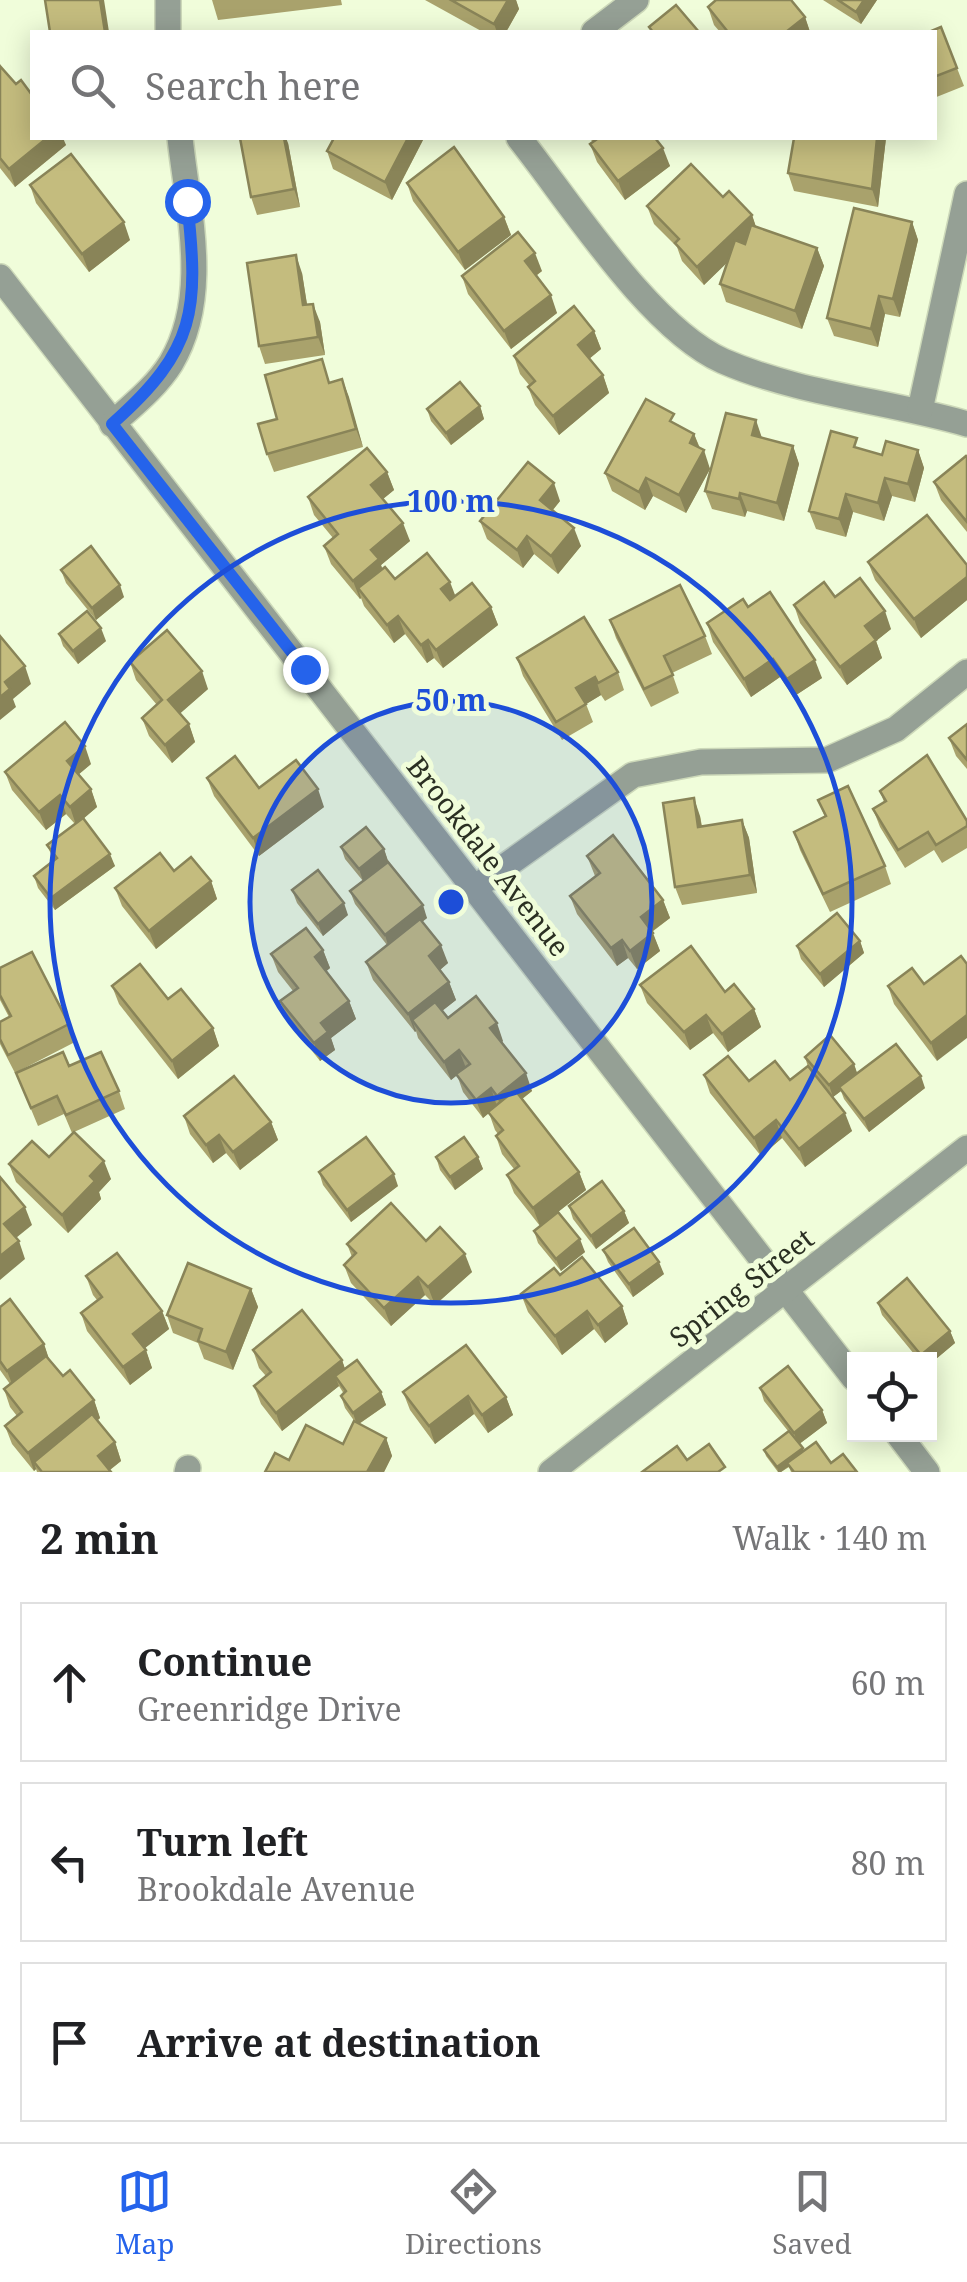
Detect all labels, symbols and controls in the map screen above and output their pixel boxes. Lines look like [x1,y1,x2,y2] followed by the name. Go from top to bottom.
[30,30,937,140] search box
[65,58,120,113] icon: search
[145,59,361,111] text: Search here
[165,179,211,225] route start
[407,480,495,521] text: 100 m
[283,647,329,693] route end
[415,679,487,720] text: 50 m
[399,748,579,964] street label: Brookdale Avenue
[433,884,469,920] centre of rings
[661,1219,821,1355] street label: Spring Street
[847,1352,937,1442] map controls
[847,1352,937,1442] button: locate
[40,1509,159,1566] text: 2 min
[732,1516,927,1559] text: Walk · 140 m
[137,1635,312,1687] text: Continue
[42,1655,97,1710] icon: ahead
[851,1661,925,1704] text: 60 m
[137,1687,402,1730] text: Greenridge Drive
[137,1815,308,1867] text: Turn left
[42,1835,97,1890] icon: left
[851,1841,925,1884] text: 80 m
[137,1867,415,1910] text: Brookdale Avenue
[42,2015,97,2070] icon: arrive
[137,2016,541,2068] text: Arrive at destination
[115,2164,174,2262] tab: Map
[405,2164,542,2262] tab: Directions
[772,2164,852,2262] tab: Saved

